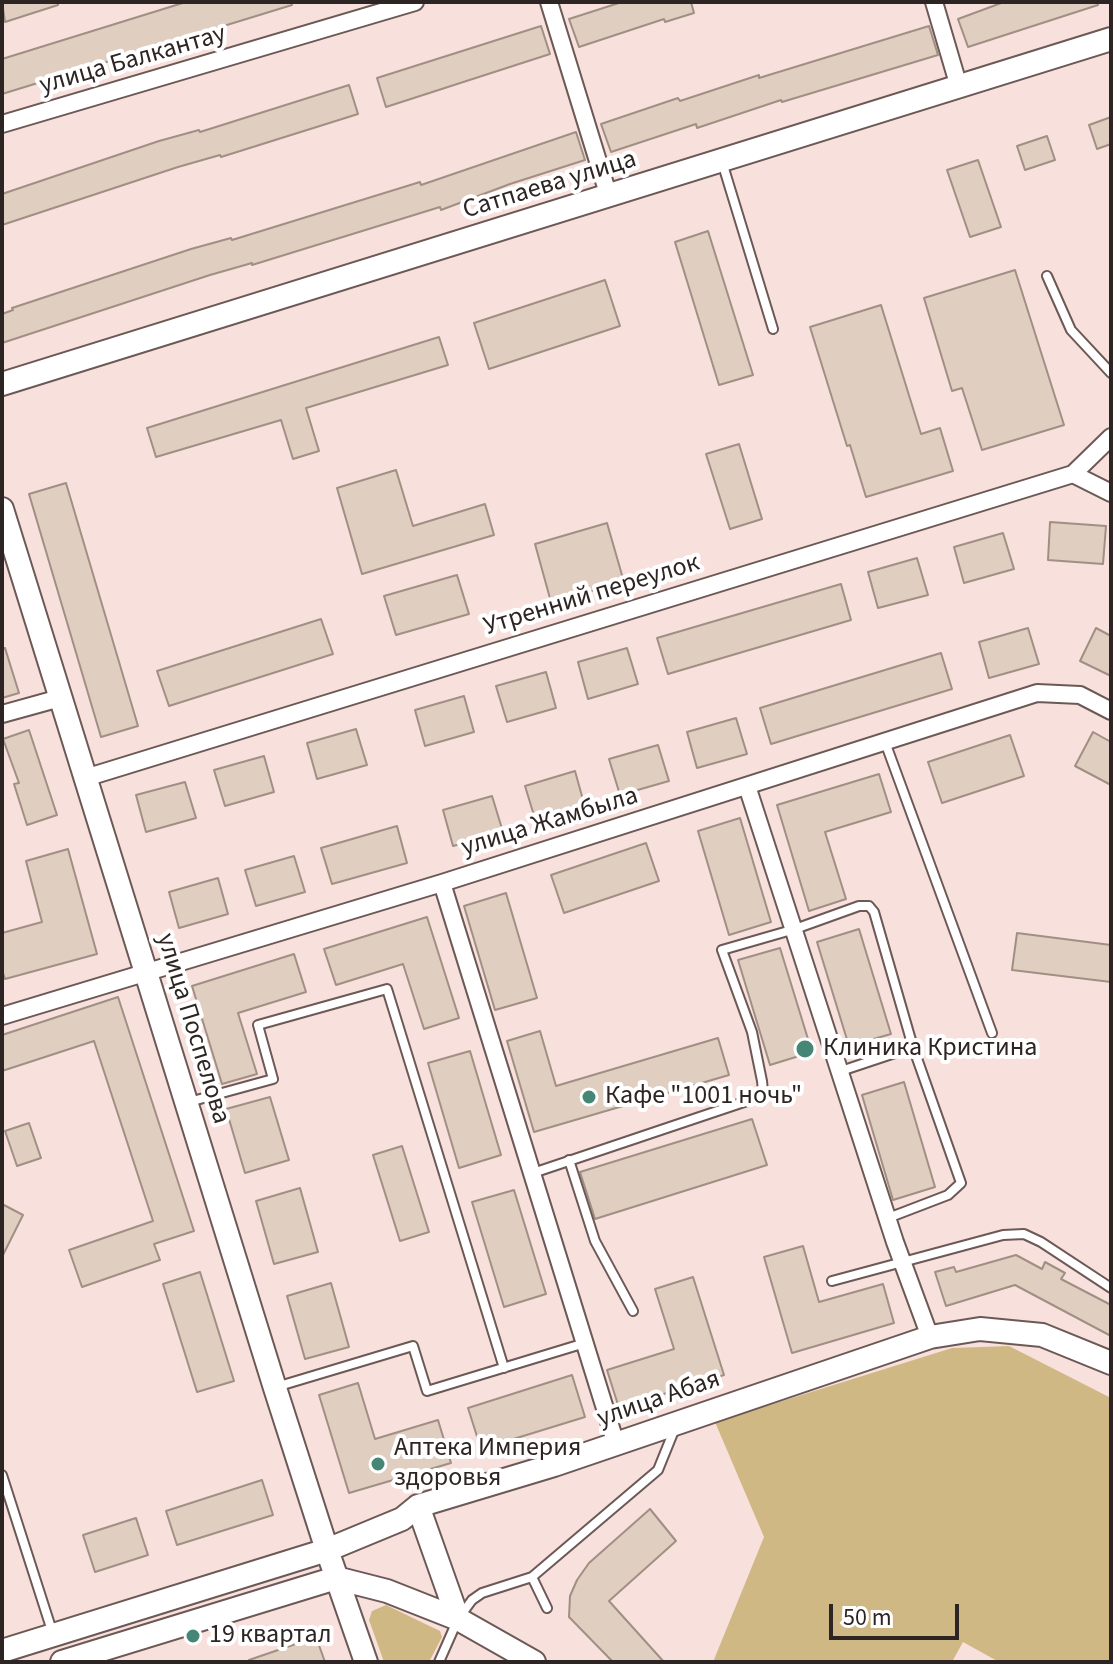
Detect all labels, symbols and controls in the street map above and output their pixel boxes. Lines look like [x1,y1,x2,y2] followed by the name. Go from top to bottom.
[36,19,230,103] street label: улица Балкантау
[460,145,640,227] street label: Сатпаева улица
[481,548,703,644] street label: Утренний переулок
[458,781,642,865] street label: улица Жамбыла
[148,930,236,1128] street label: улица Поспелова
[823,1033,1037,1065] place label: Клиника Кристина
[794,1038,816,1060] marker: Клиника Кристина
[605,1081,802,1113] place label: Кафе "1001 ночь"
[580,1088,598,1106] marker: Кафе "1001 ночь"
[593,1364,725,1436] street label: улица Абая
[394,1433,581,1494] place label: Аптека Империя здоровья
[369,1455,387,1473] marker: Аптека Империя здоровья
[833,1588,963,1638] scale bar
[843,1600,892,1635] text: 50 m
[209,1620,332,1652] place label: 19 квартал
[184,1627,202,1645] marker: 19 квартал

